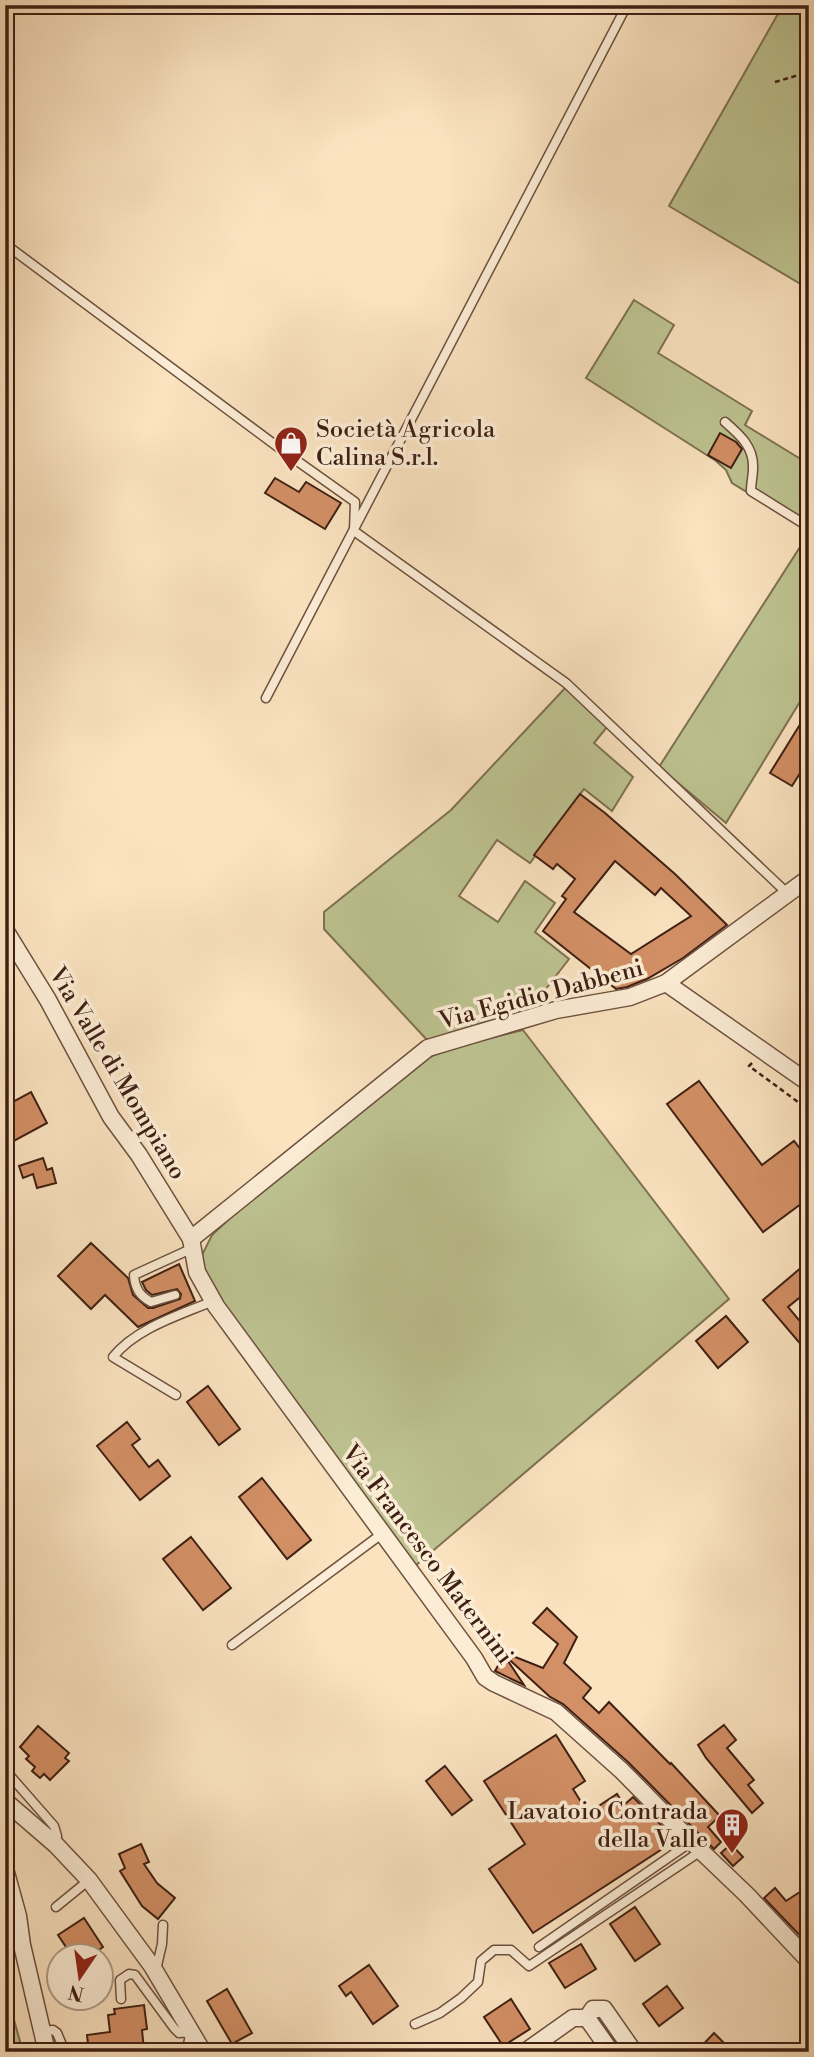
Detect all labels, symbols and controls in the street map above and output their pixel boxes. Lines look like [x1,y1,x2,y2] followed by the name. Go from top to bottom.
[316,415,496,473] place label: Società Agricola Calina S.r.l.
[272,424,310,473] shop icon: Società Agricola Calina S.r.l.
[435,953,647,1037] street label: Via Egidio Dabbeni
[41,961,193,1185] street label: Via Valle di Mompiano
[334,1438,520,1670] street label: Via Francesco Maternini
[507,1797,709,1855] place label: Lavatoio Contrada della Valle
[713,1806,751,1855] building icon: Lavatoio Contrada della Valle
[46,1941,116,2011] north arrow
[66,1979,86,2006] text: N

